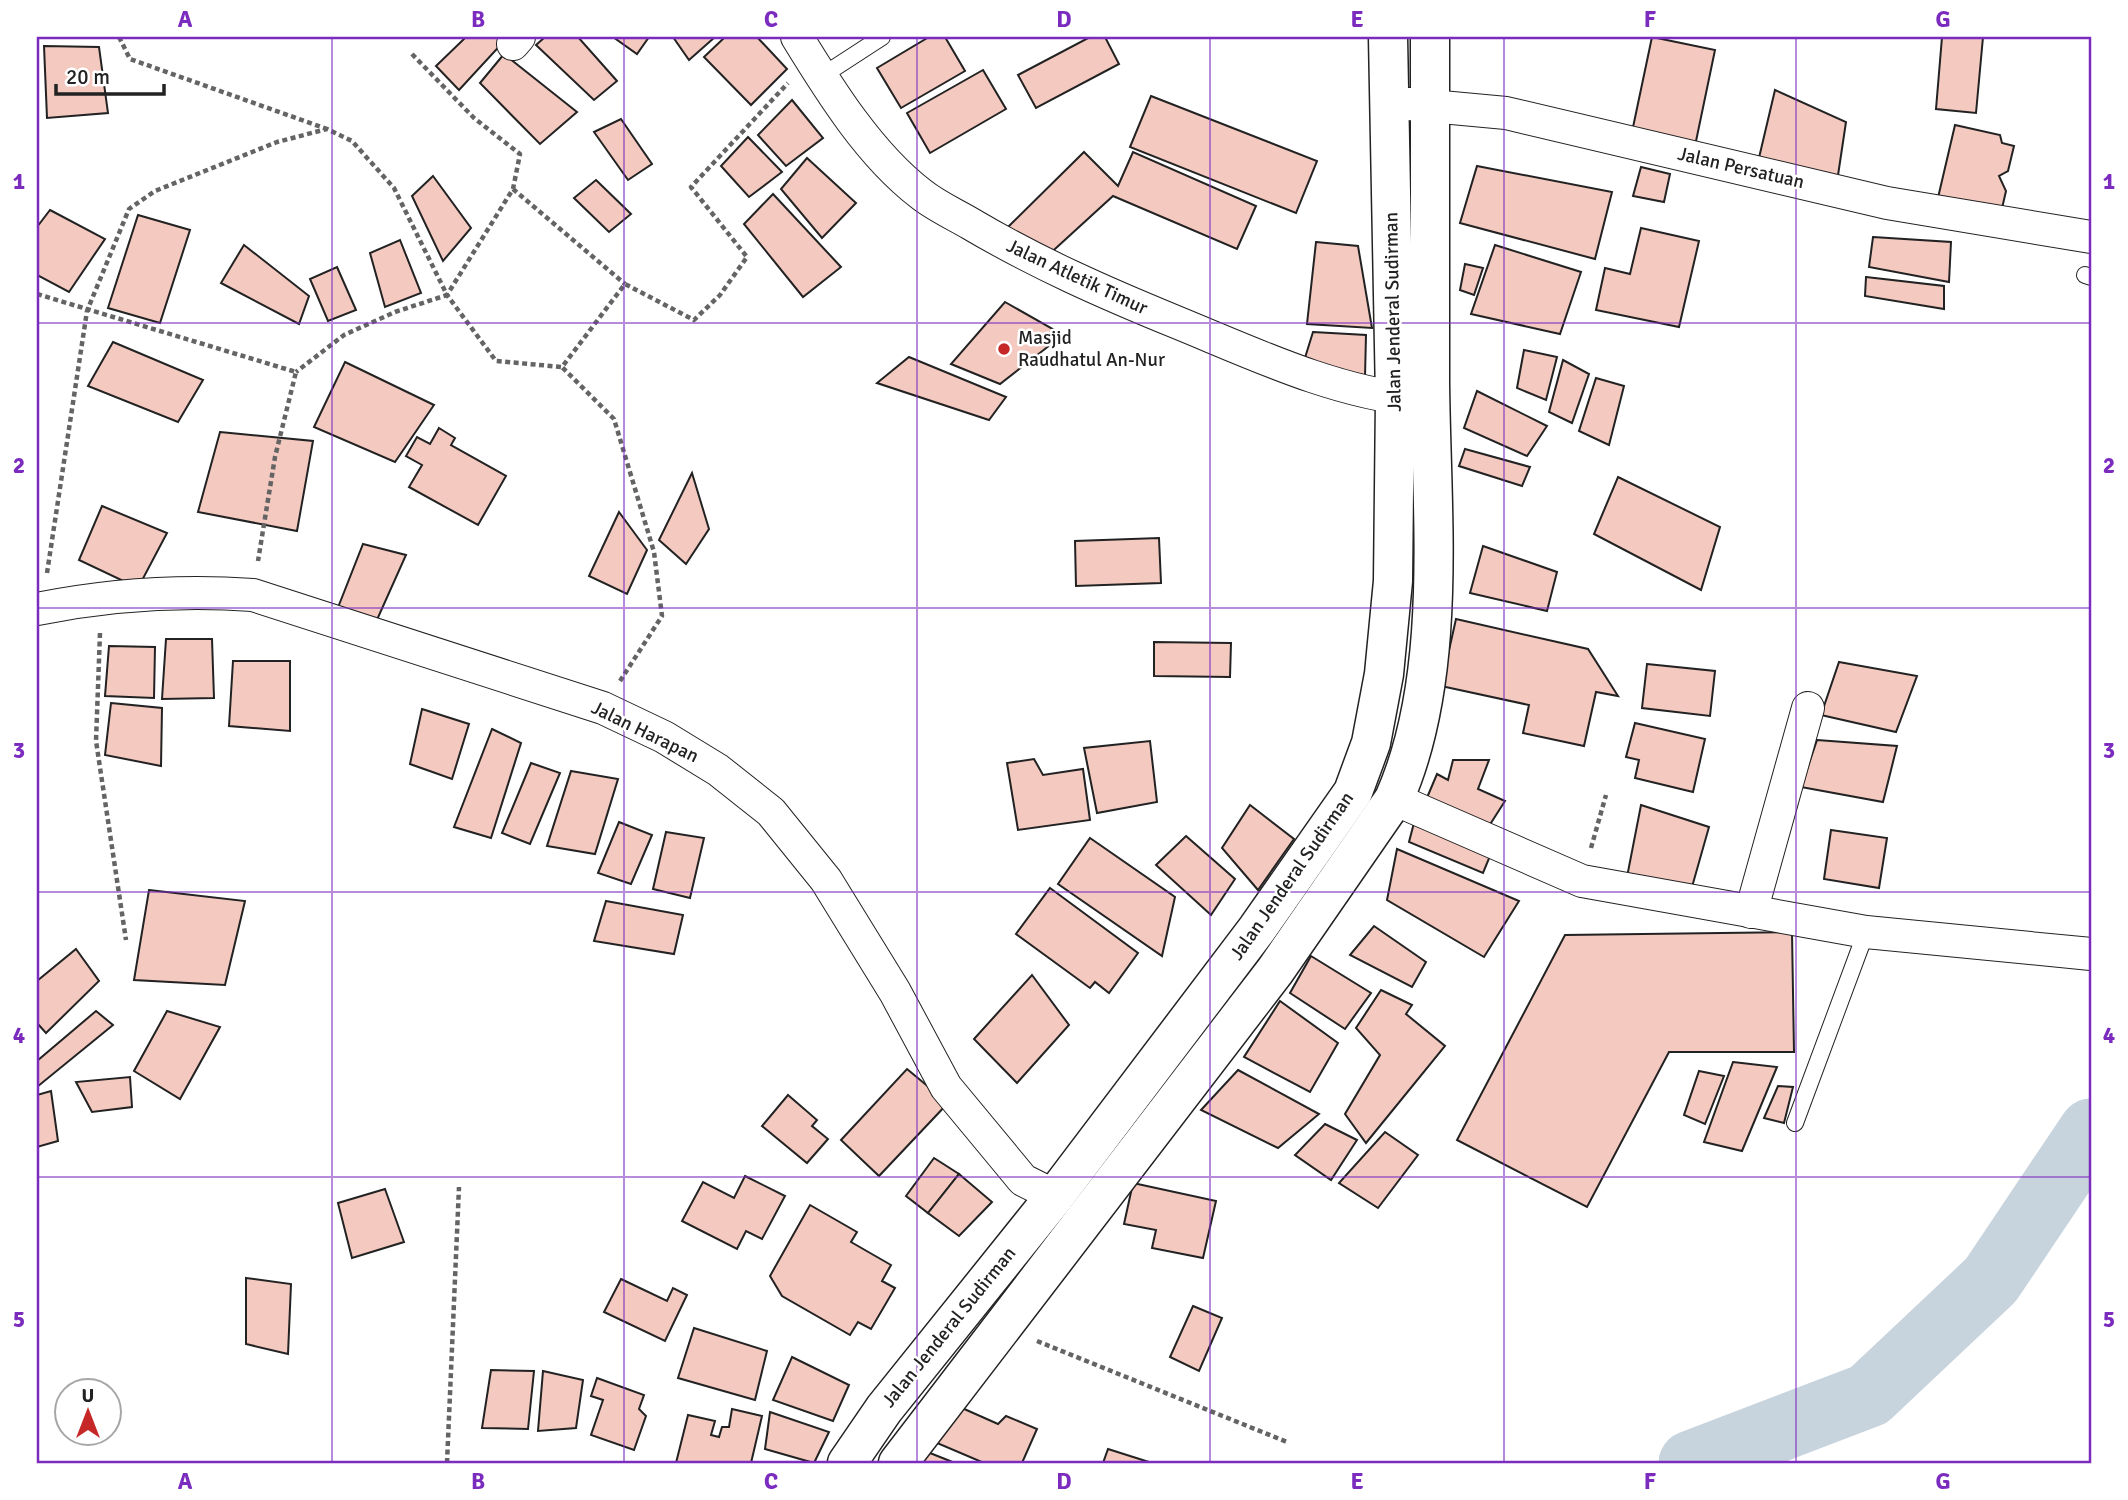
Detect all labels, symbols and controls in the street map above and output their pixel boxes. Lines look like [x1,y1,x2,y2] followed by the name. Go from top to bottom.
[178,5,193,34] text: A
[471,5,485,34] text: B
[764,5,778,34] text: C
[1056,5,1072,34] text: D
[1350,5,1364,34] text: E
[1644,5,1656,34] text: F
[1935,5,1951,34] text: G
[56,52,164,96] scale bar
[66,64,110,90] text: 20 m
[1675,142,1807,194] street label: Jalan Persatuan
[13,167,25,196] text: 1
[2103,167,2115,196] text: 1
[1379,212,1407,412] street label: Jalan Jenderal Sudirman
[1003,234,1151,320] street label: Jalan Atletik Timur
[1018,326,1165,372] place label: Masjid Raudhatul An-Nur
[996,341,1012,357] marker: Masjid Raudhatul An-Nur
[13,451,25,480] text: 2
[2103,451,2115,480] text: 2
[587,696,703,768] street label: Jalan Harapan
[13,736,25,765] text: 3
[2103,736,2115,765] text: 3
[1225,787,1359,965] street label: Jalan Jenderal Sudirman
[13,1021,25,1050] text: 4
[2103,1021,2115,1050] text: 4
[877,1242,1021,1412] street label: Jalan Jenderal Sudirman
[13,1305,25,1334] text: 5
[2103,1305,2115,1334] text: 5
[52,1378,122,1448] north arrow
[82,1384,94,1408] text: U
[178,1467,193,1496] text: A
[471,1467,485,1496] text: B
[764,1467,778,1496] text: C
[1056,1467,1072,1496] text: D
[1350,1467,1364,1496] text: E
[1644,1467,1656,1496] text: F
[1935,1467,1951,1496] text: G

